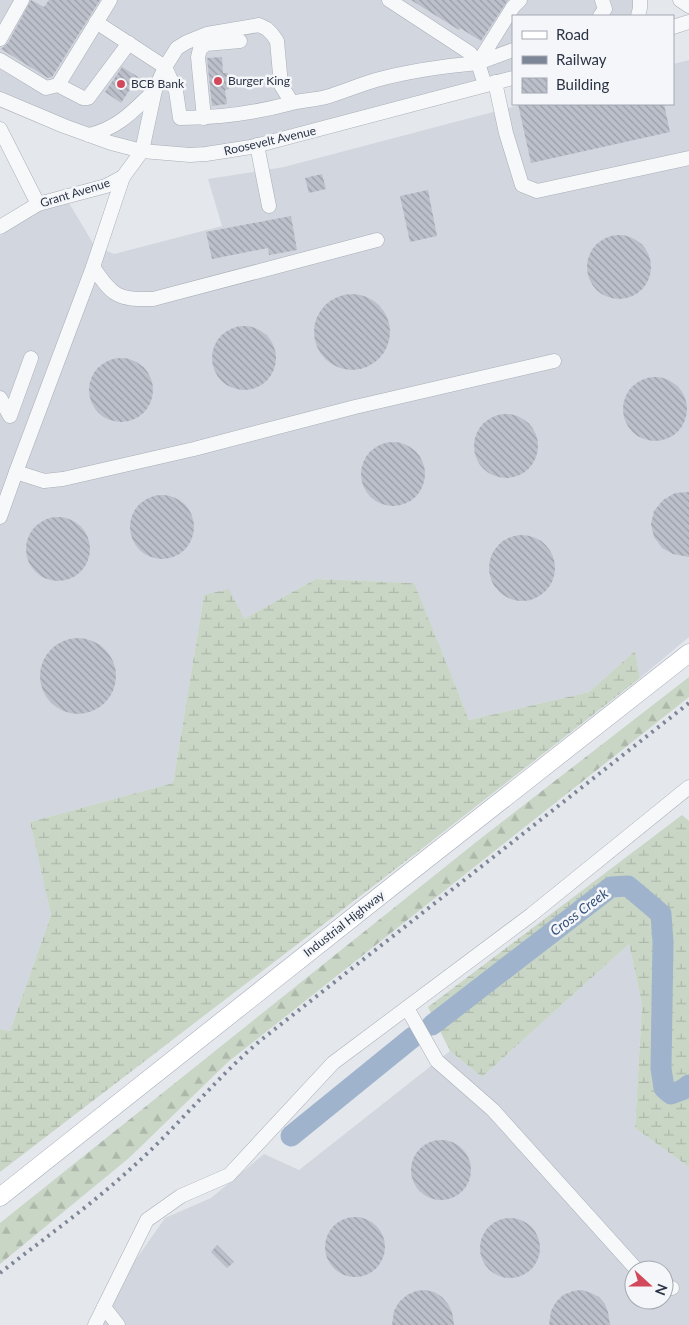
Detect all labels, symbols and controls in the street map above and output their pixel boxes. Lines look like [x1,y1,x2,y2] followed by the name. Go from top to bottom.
[512,15,674,105] legend
[556,25,589,43] text: Road
[556,50,607,68] text: Railway
[228,73,290,88] place label: Burger King
[212,75,224,87] marker: Burger King
[556,75,609,93] text: Building
[131,76,185,91] place label: BCB Bank
[115,78,127,90] marker: BCB Bank
[222,123,317,158] street label: Roosevelt Avenue
[38,175,112,210] street label: Grant Avenue
[546,884,611,939] water label: Cross Creek
[300,887,388,960] street label: Industrial Highway
[624,1260,674,1310] north arrow
[652,1282,671,1298] text: N

